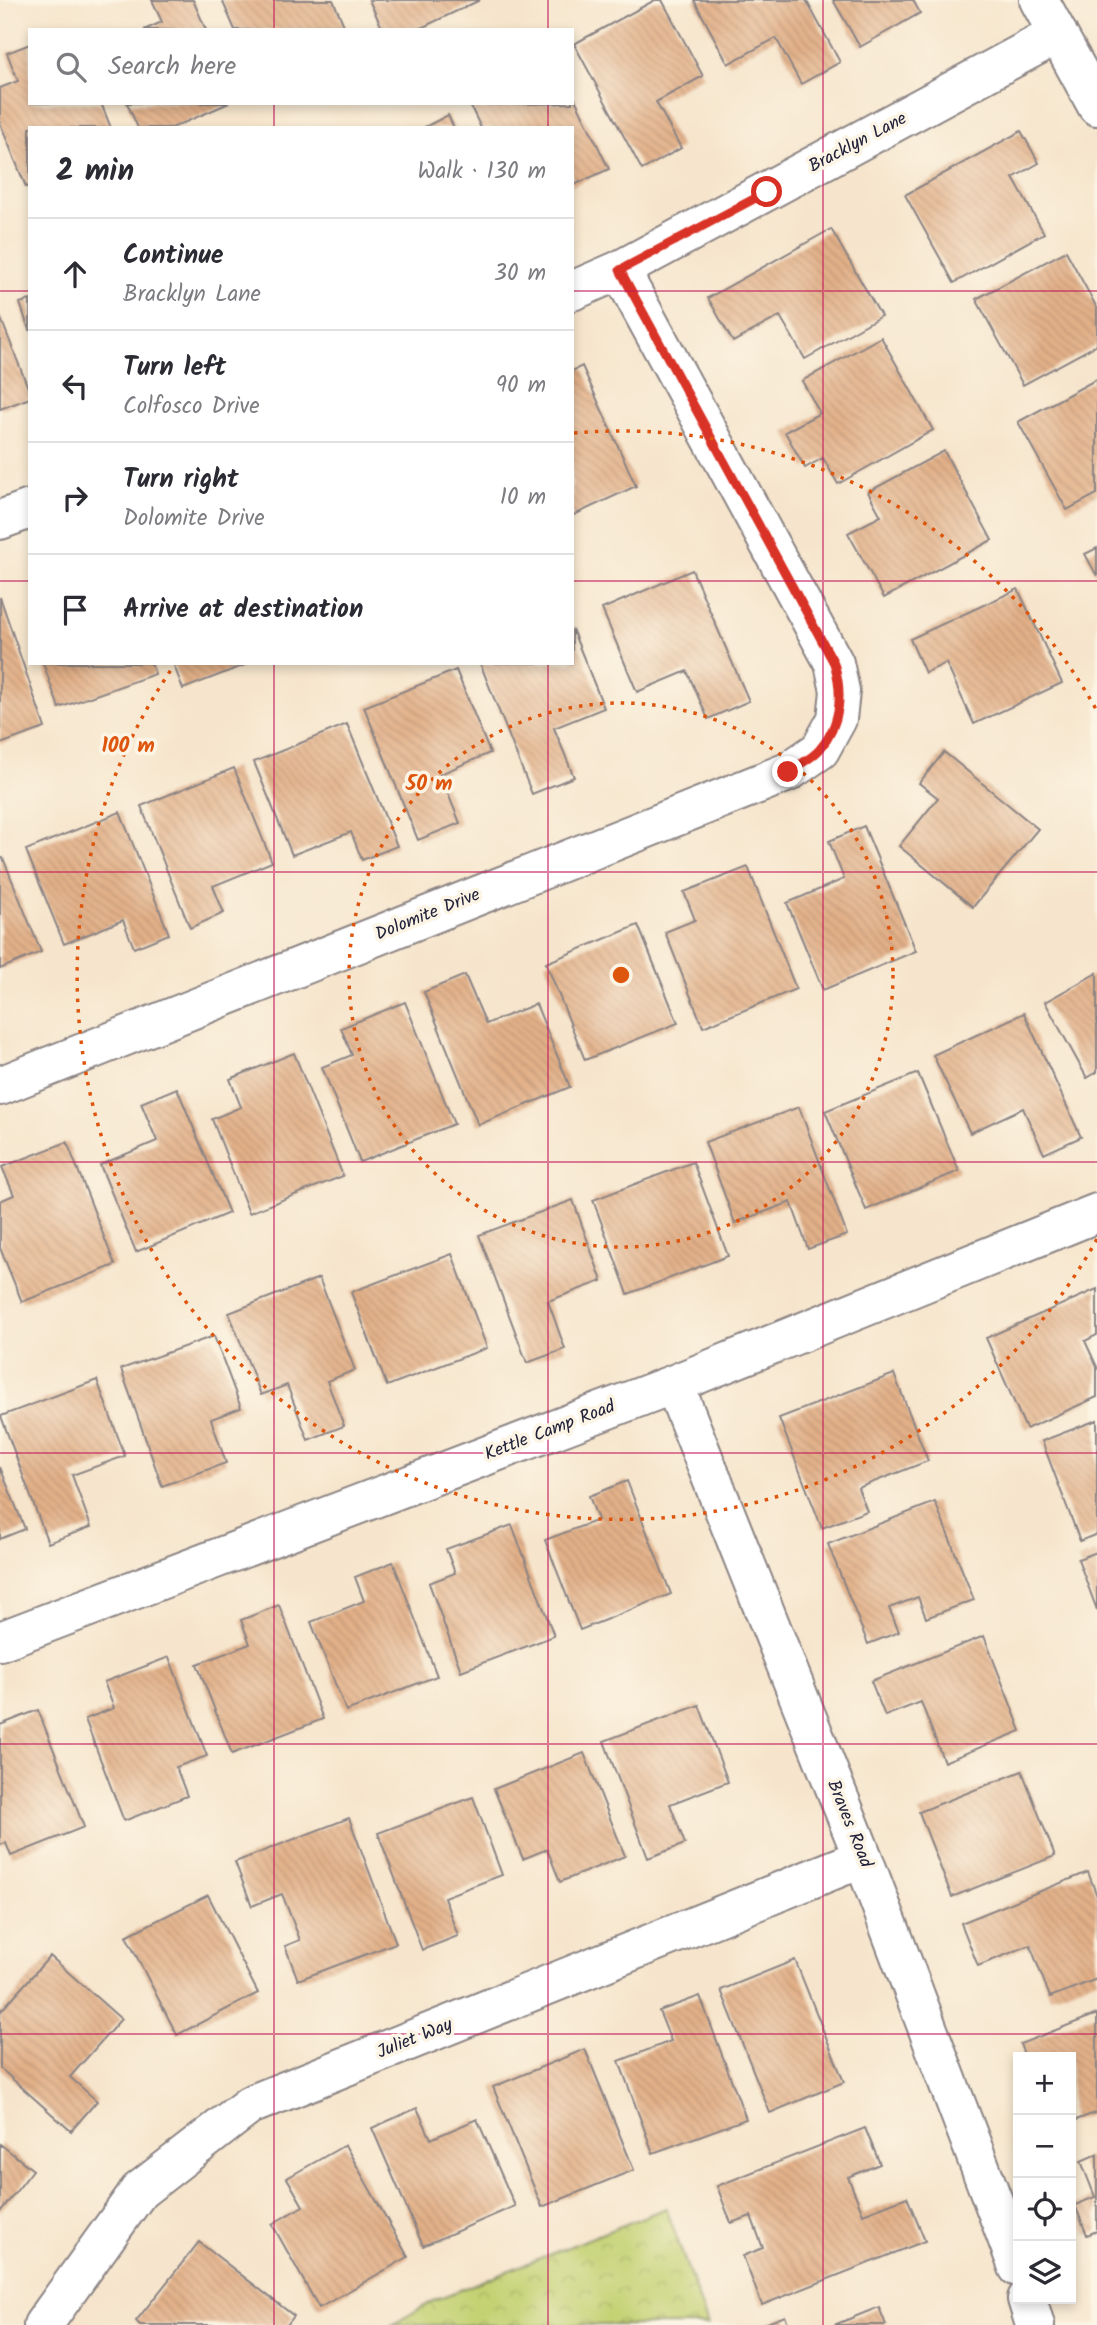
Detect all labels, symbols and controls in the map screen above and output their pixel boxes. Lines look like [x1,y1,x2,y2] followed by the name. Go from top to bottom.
[28,28,574,105] search box
[108,46,236,88] text: Search here
[52,48,90,86] icon: search
[804,105,912,181] street label: Bracklyn Lane
[56,148,134,196] text: 2 min
[418,154,546,190] text: Walk · 130 m
[751,176,782,207] route start
[123,235,224,277] text: Continue
[56,255,94,293] icon: ahead
[494,256,546,292] text: 30 m
[123,277,261,313] text: Bracklyn Lane
[123,347,226,389] text: Turn left
[56,367,94,405] icon: left
[496,368,546,404] text: 90 m
[123,389,260,425] text: Colfosco Drive
[123,459,239,501] text: Turn right
[56,479,94,517] icon: right
[500,480,546,516] text: 10 m
[123,501,265,537] text: Dolomite Drive
[123,589,363,631] text: Arrive at destination
[56,591,94,629] icon: arrive
[101,730,155,763] text: 100 m
[772,756,803,787] route end
[405,768,452,801] text: 50 m
[371,881,485,949] street label: Dolomite Drive
[609,963,633,987] centre of rings
[480,1392,620,1469] street label: Kettle Camp Road
[818,1776,880,1873] street label: Braves Road
[373,2011,458,2067] street label: Juliet Way
[1013,2052,1076,2304] map controls
[1013,2052,1076,2115] button: +
[1013,2115,1076,2178] button: −
[1013,2178,1076,2241] button: locate
[1013,2241,1076,2304] button: layers

